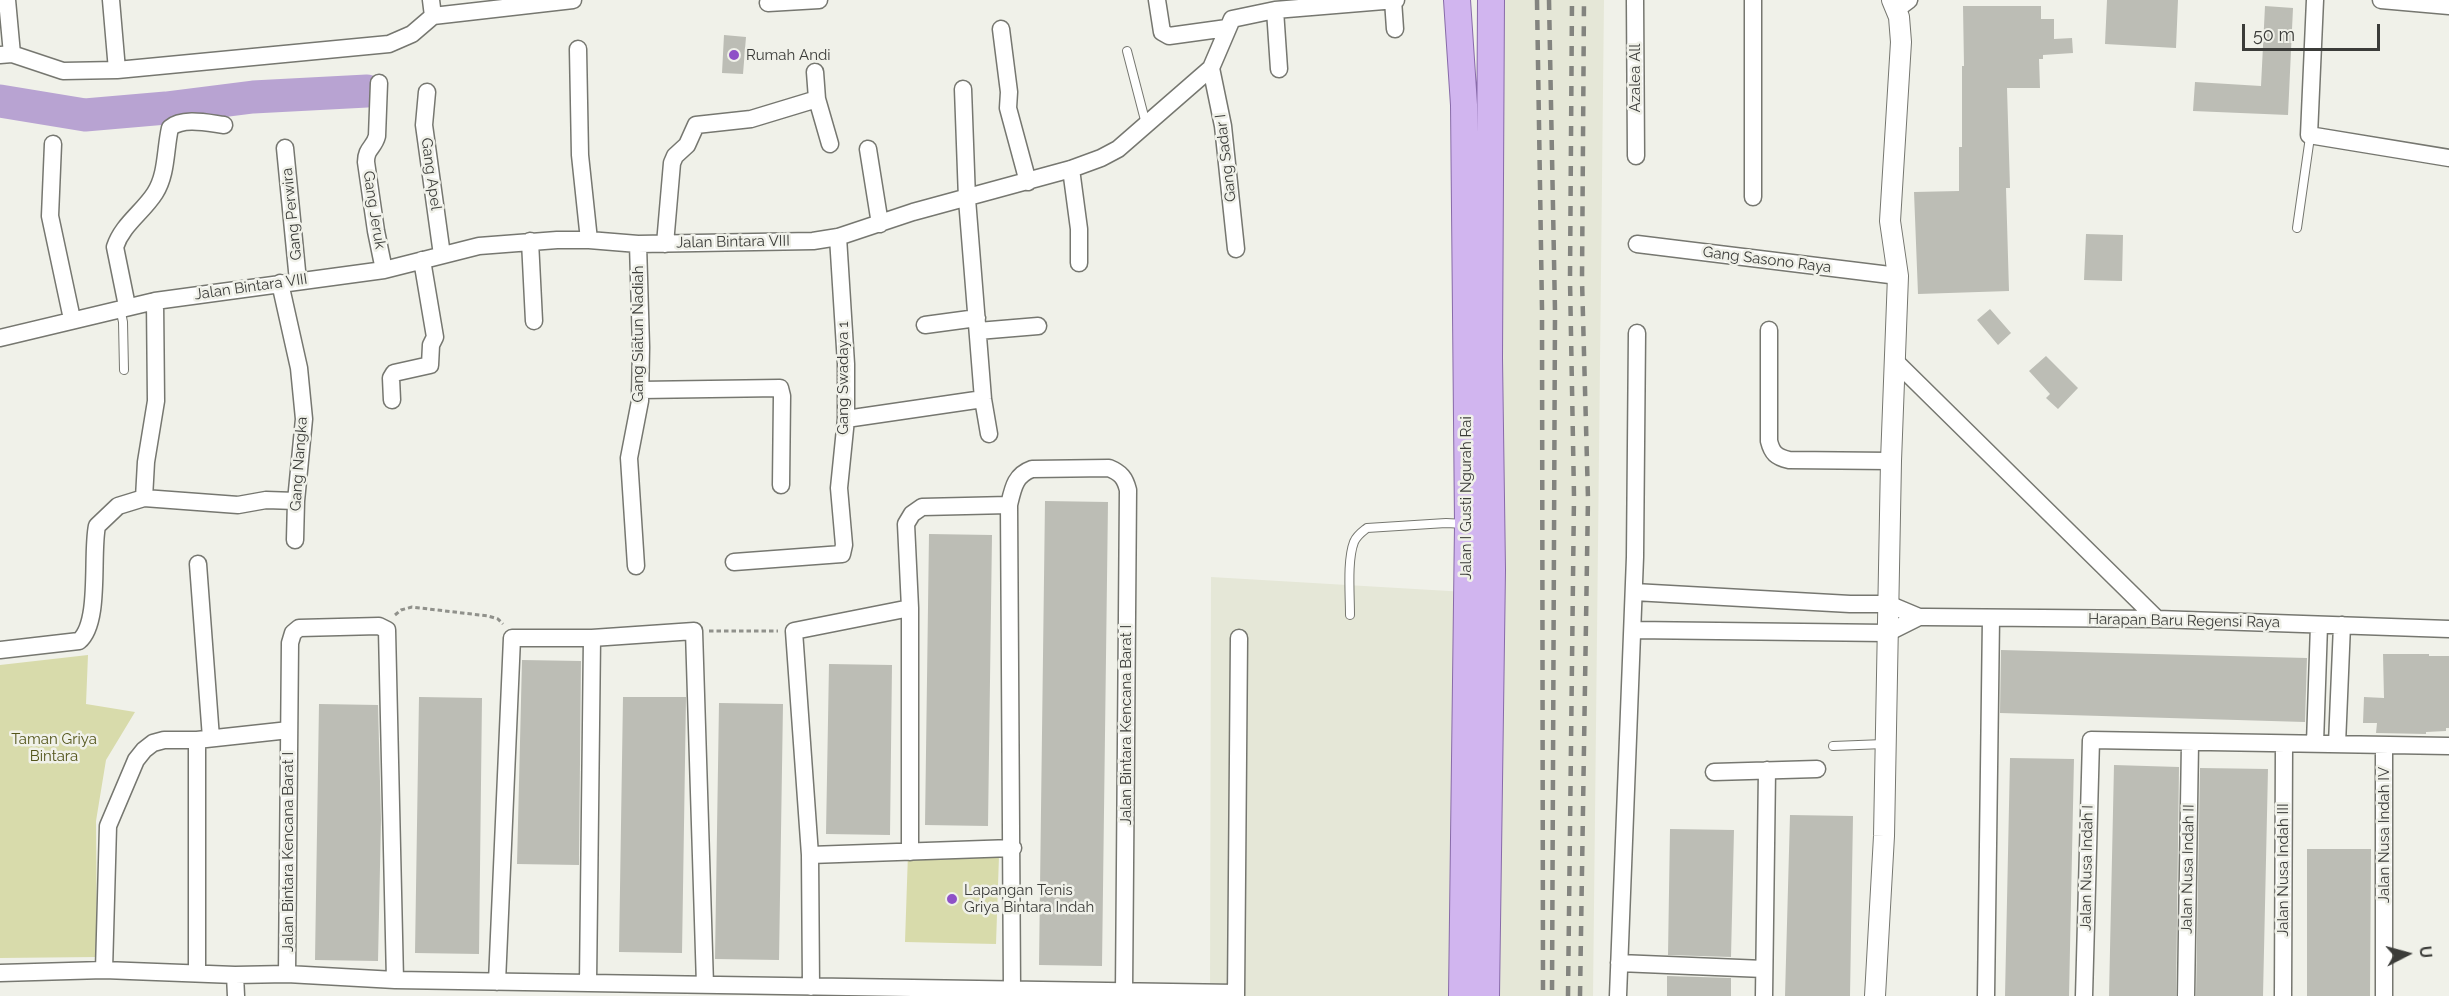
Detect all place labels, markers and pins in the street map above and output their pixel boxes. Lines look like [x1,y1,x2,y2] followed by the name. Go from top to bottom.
[746,46,831,64] place label: Rumah Andi
[727,48,741,62] marker: Rumah Andi
[964,881,1094,916] place label: Lapangan Tenis Griya Bintara Indah
[945,892,959,906] marker: Lapangan Tenis Griya Bintara Indah

